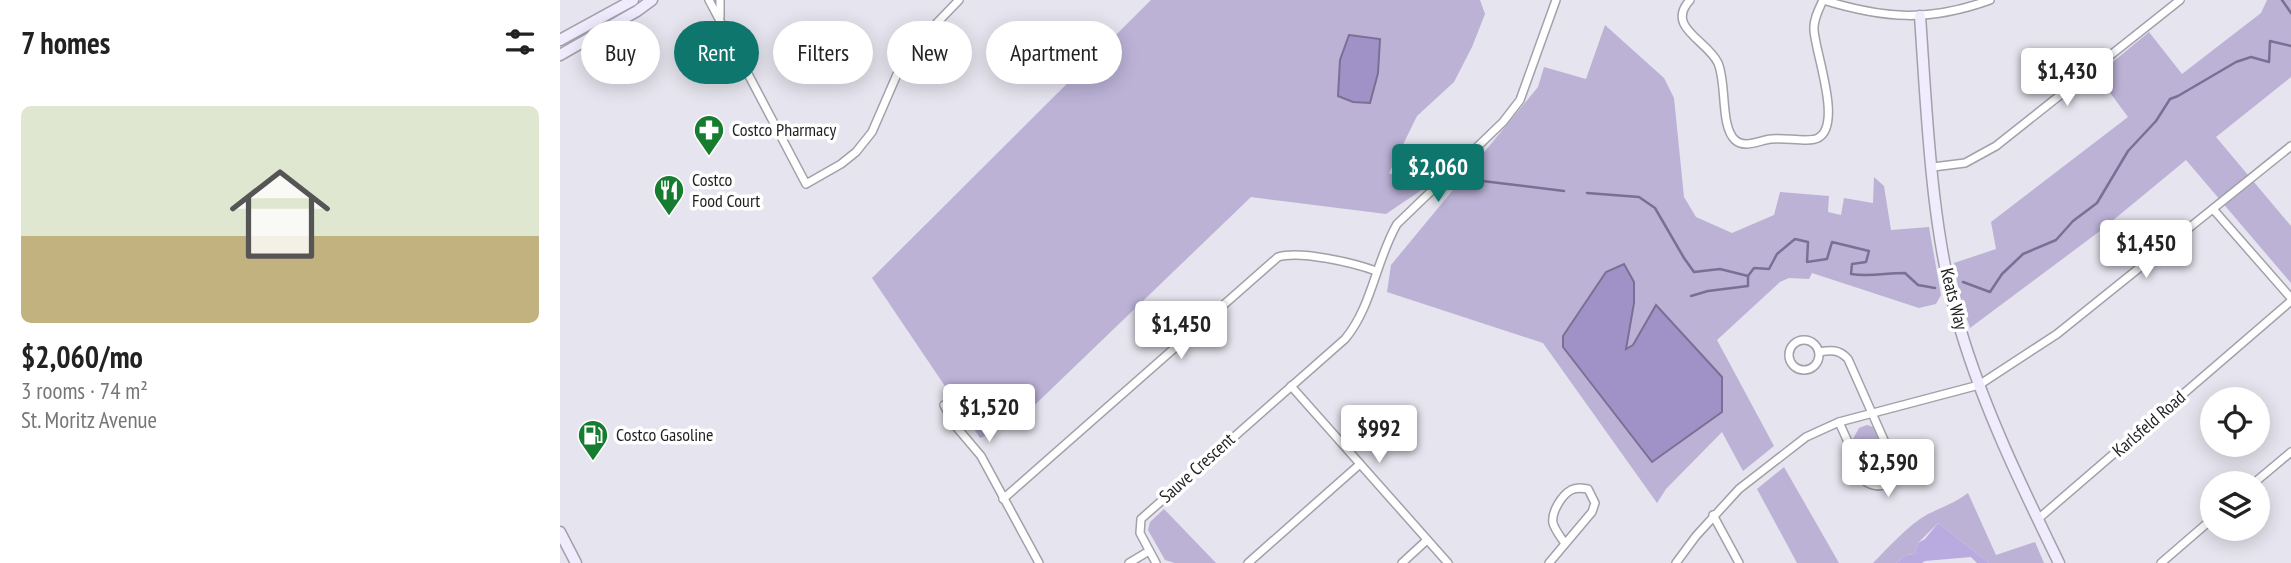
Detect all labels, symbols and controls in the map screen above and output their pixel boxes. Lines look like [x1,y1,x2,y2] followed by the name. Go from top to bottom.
[581,21,660,84] chip: Buy
[674,21,759,84] chip: Rent
[773,21,873,84] chip: Filters
[887,21,972,84] chip: New
[986,21,1122,84] chip: Apartment
[21,23,110,62] text: 7 homes
[501,23,539,61] icon: filters
[2010,48,2124,108] pin: $1,430
[2037,56,2097,85] text: $1,430
[692,113,726,157] pharmacy icon: Costco Pharmacy
[732,118,836,141] place label: Costco Pharmacy
[1381,144,1495,204] pin: $2,060
[217,151,343,277] icon: home
[1408,152,1468,181] text: $2,060
[692,168,760,212] place label: Costco Food Court
[652,173,686,217] restaurant icon: Costco Food Court
[2089,220,2203,280] pin: $1,450
[2116,228,2176,257] text: $1,450
[1936,266,1973,332] street label: Keats Way
[1124,302,1238,361] pin: $1,450
[1151,309,1211,338] text: $1,450
[21,337,143,376] text: $2,060/mo
[21,376,148,405] text: 3 rooms · 74 m²
[932,384,1046,444] pin: $1,520
[2107,386,2190,462] street label: Karlsfeld Road
[2200,387,2270,541] map controls
[2200,387,2270,457] button: locate
[959,392,1019,421] text: $1,520
[21,405,157,434] text: St. Moritz Avenue
[1338,406,1420,465] pin: $992
[1357,413,1401,442] text: $992
[576,418,610,462] fuel station icon: Costco Gasoline
[616,423,713,446] place label: Costco Gasoline
[1154,428,1239,508] street label: Sauve Crescent
[1831,440,1945,499] pin: $2,590
[1858,447,1918,476] text: $2,590
[2200,471,2270,541] button: layers

